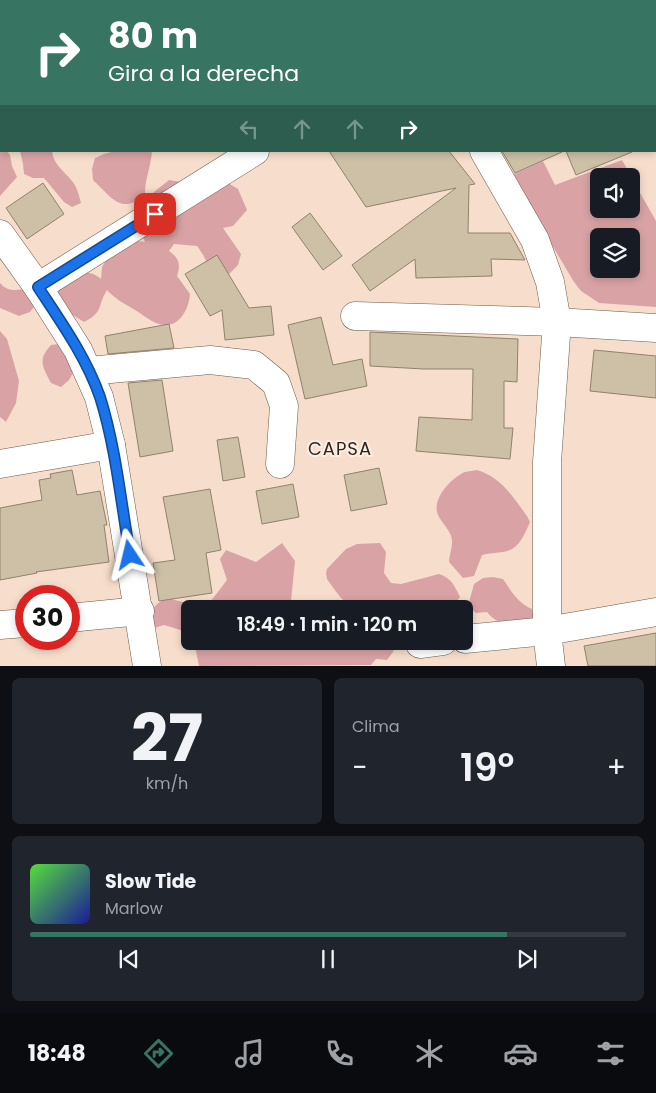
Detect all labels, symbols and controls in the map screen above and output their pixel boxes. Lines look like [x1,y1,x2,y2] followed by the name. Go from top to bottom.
[108,11,198,60] text: 80 m
[25,20,90,85] icon: right
[108,58,299,89] text: Gira a la derecha
[235,115,263,143] icon: left
[288,115,316,143] icon: ahead
[341,115,369,143] icon: ahead
[394,115,422,143] icon: right
[590,168,640,278] map controls
[590,168,640,218] button: sound
[134,193,176,235] pin
[141,200,169,228] icon: arrive
[590,228,640,278] button: layers
[308,436,372,461] district label: CAPSA
[103,528,155,580] position arrow
[15,585,80,650] speed limit sign: 30
[237,611,417,638] text: 18:49 · 1 min · 120 m
[131,693,203,784] text: 27
[352,715,400,738] text: Clima
[460,741,514,794] text: 19°
[352,748,367,787] text: −
[607,748,626,787] text: +
[146,772,188,795] text: km/h
[105,868,196,895] text: Slow Tide
[105,897,163,920] text: Marlow
[115,945,143,973] icon: previous
[314,945,342,973] icon: pause
[513,945,541,973] icon: next
[141,1036,176,1071] icon: directions
[232,1036,267,1071] icon: music
[322,1036,357,1071] icon: phone
[412,1036,447,1071] icon: climate
[503,1036,538,1071] icon: car
[593,1036,628,1071] icon: filters
[28,1038,86,1069] text: 18:48

